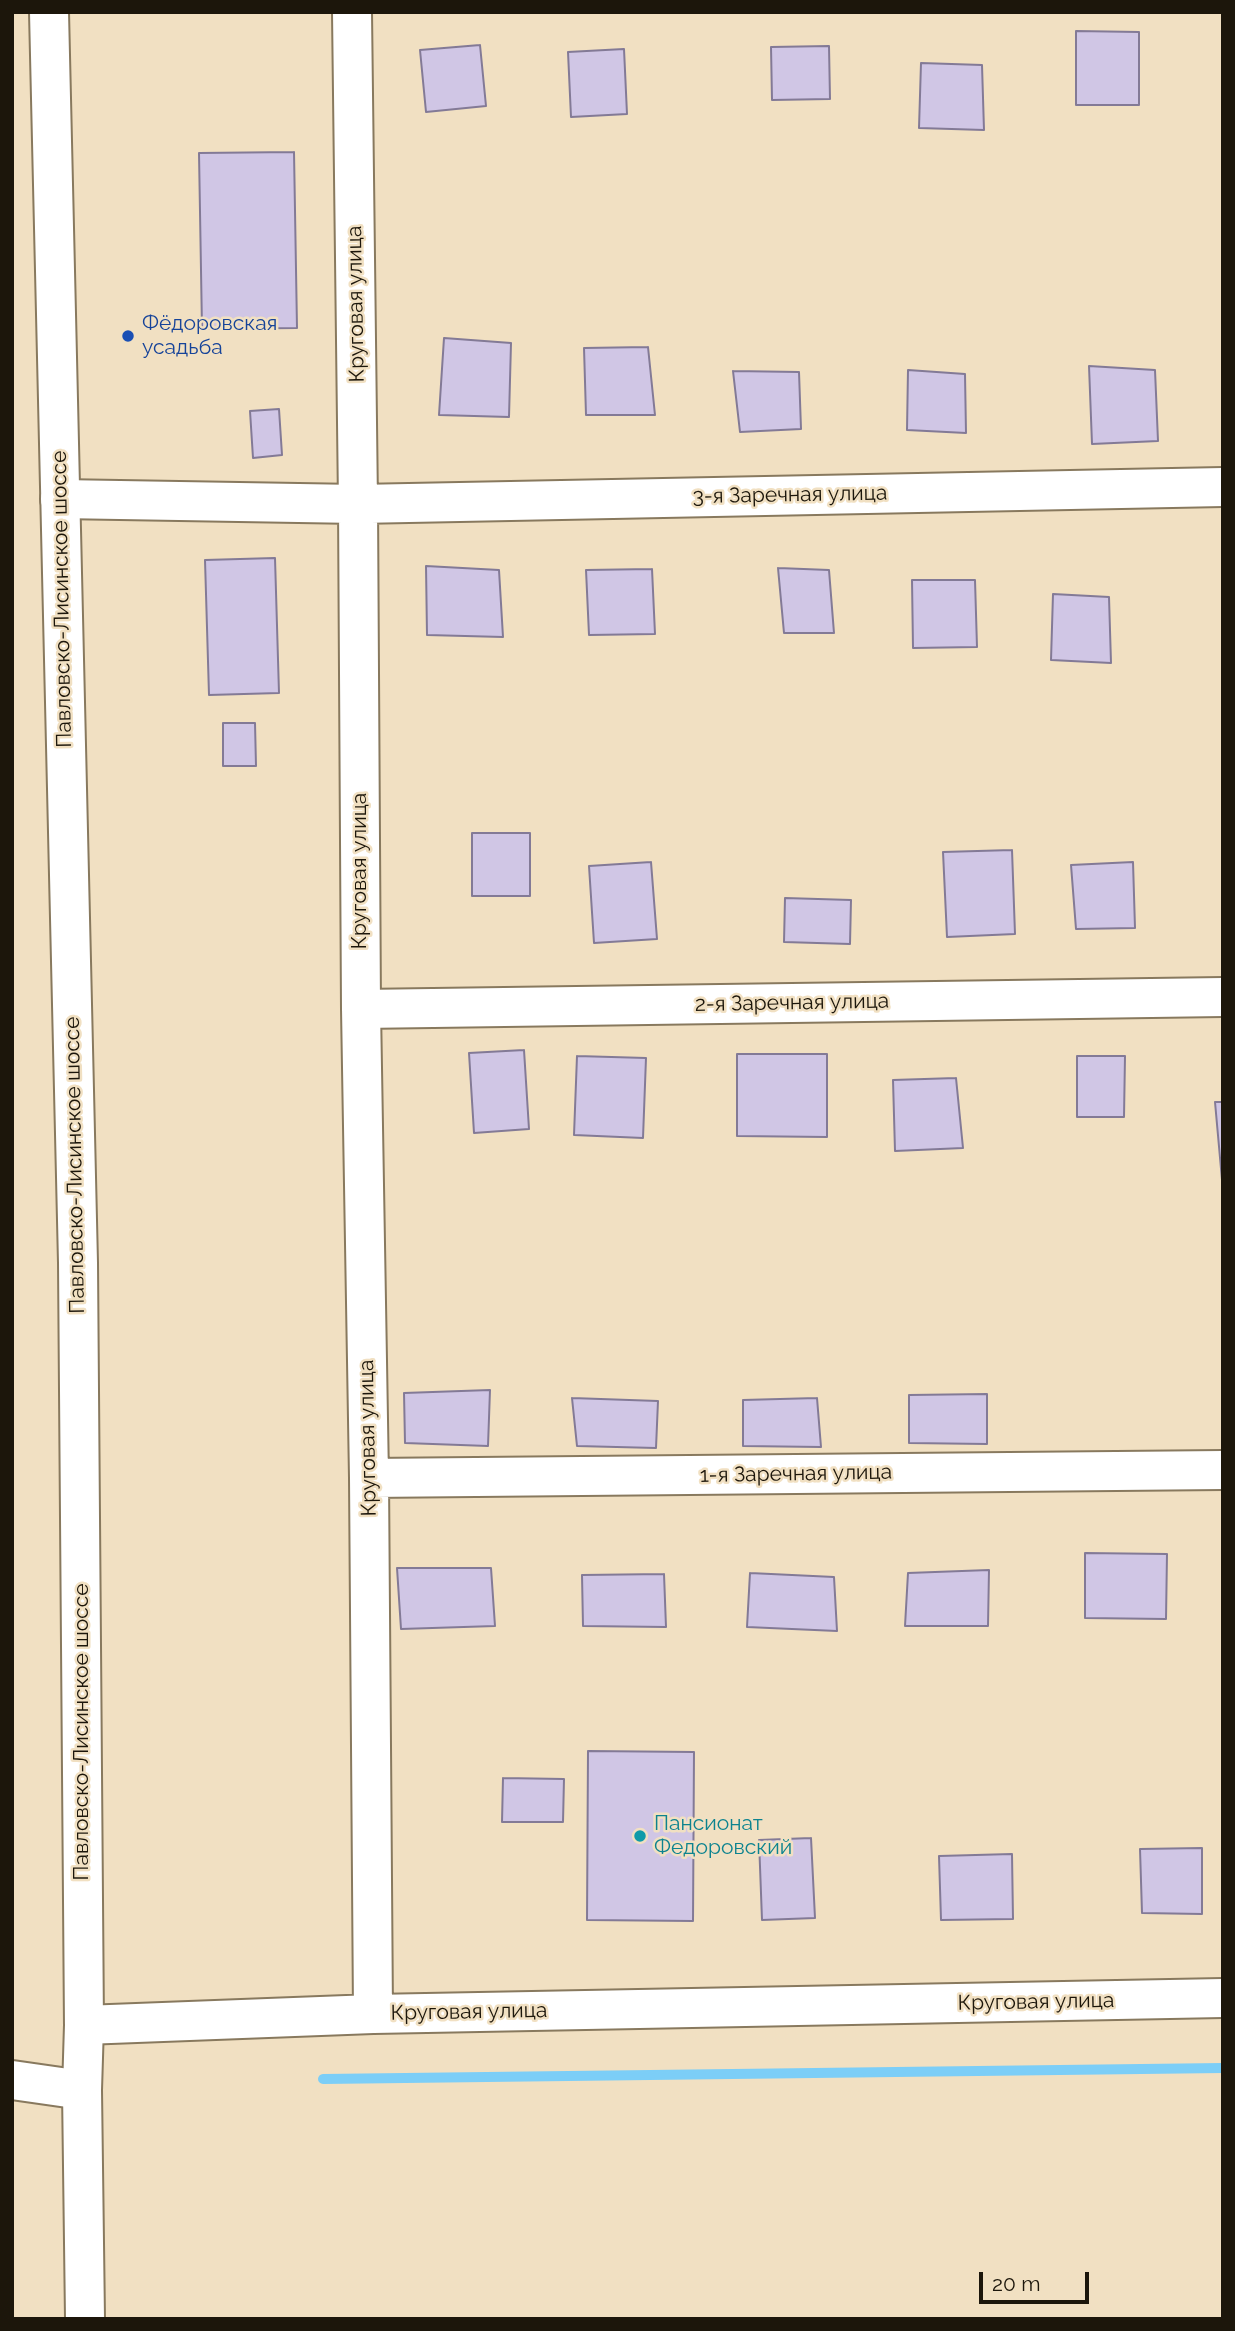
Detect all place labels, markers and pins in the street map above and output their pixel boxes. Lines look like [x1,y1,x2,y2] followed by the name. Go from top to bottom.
[142,311,277,361] place label: Фёдоровская усадьба
[120,328,136,344] marker: Фёдоровская усадьба
[654,1811,792,1861] place label: Пансионат Федоровский
[632,1828,648,1844] marker: Пансионат Федоровский

